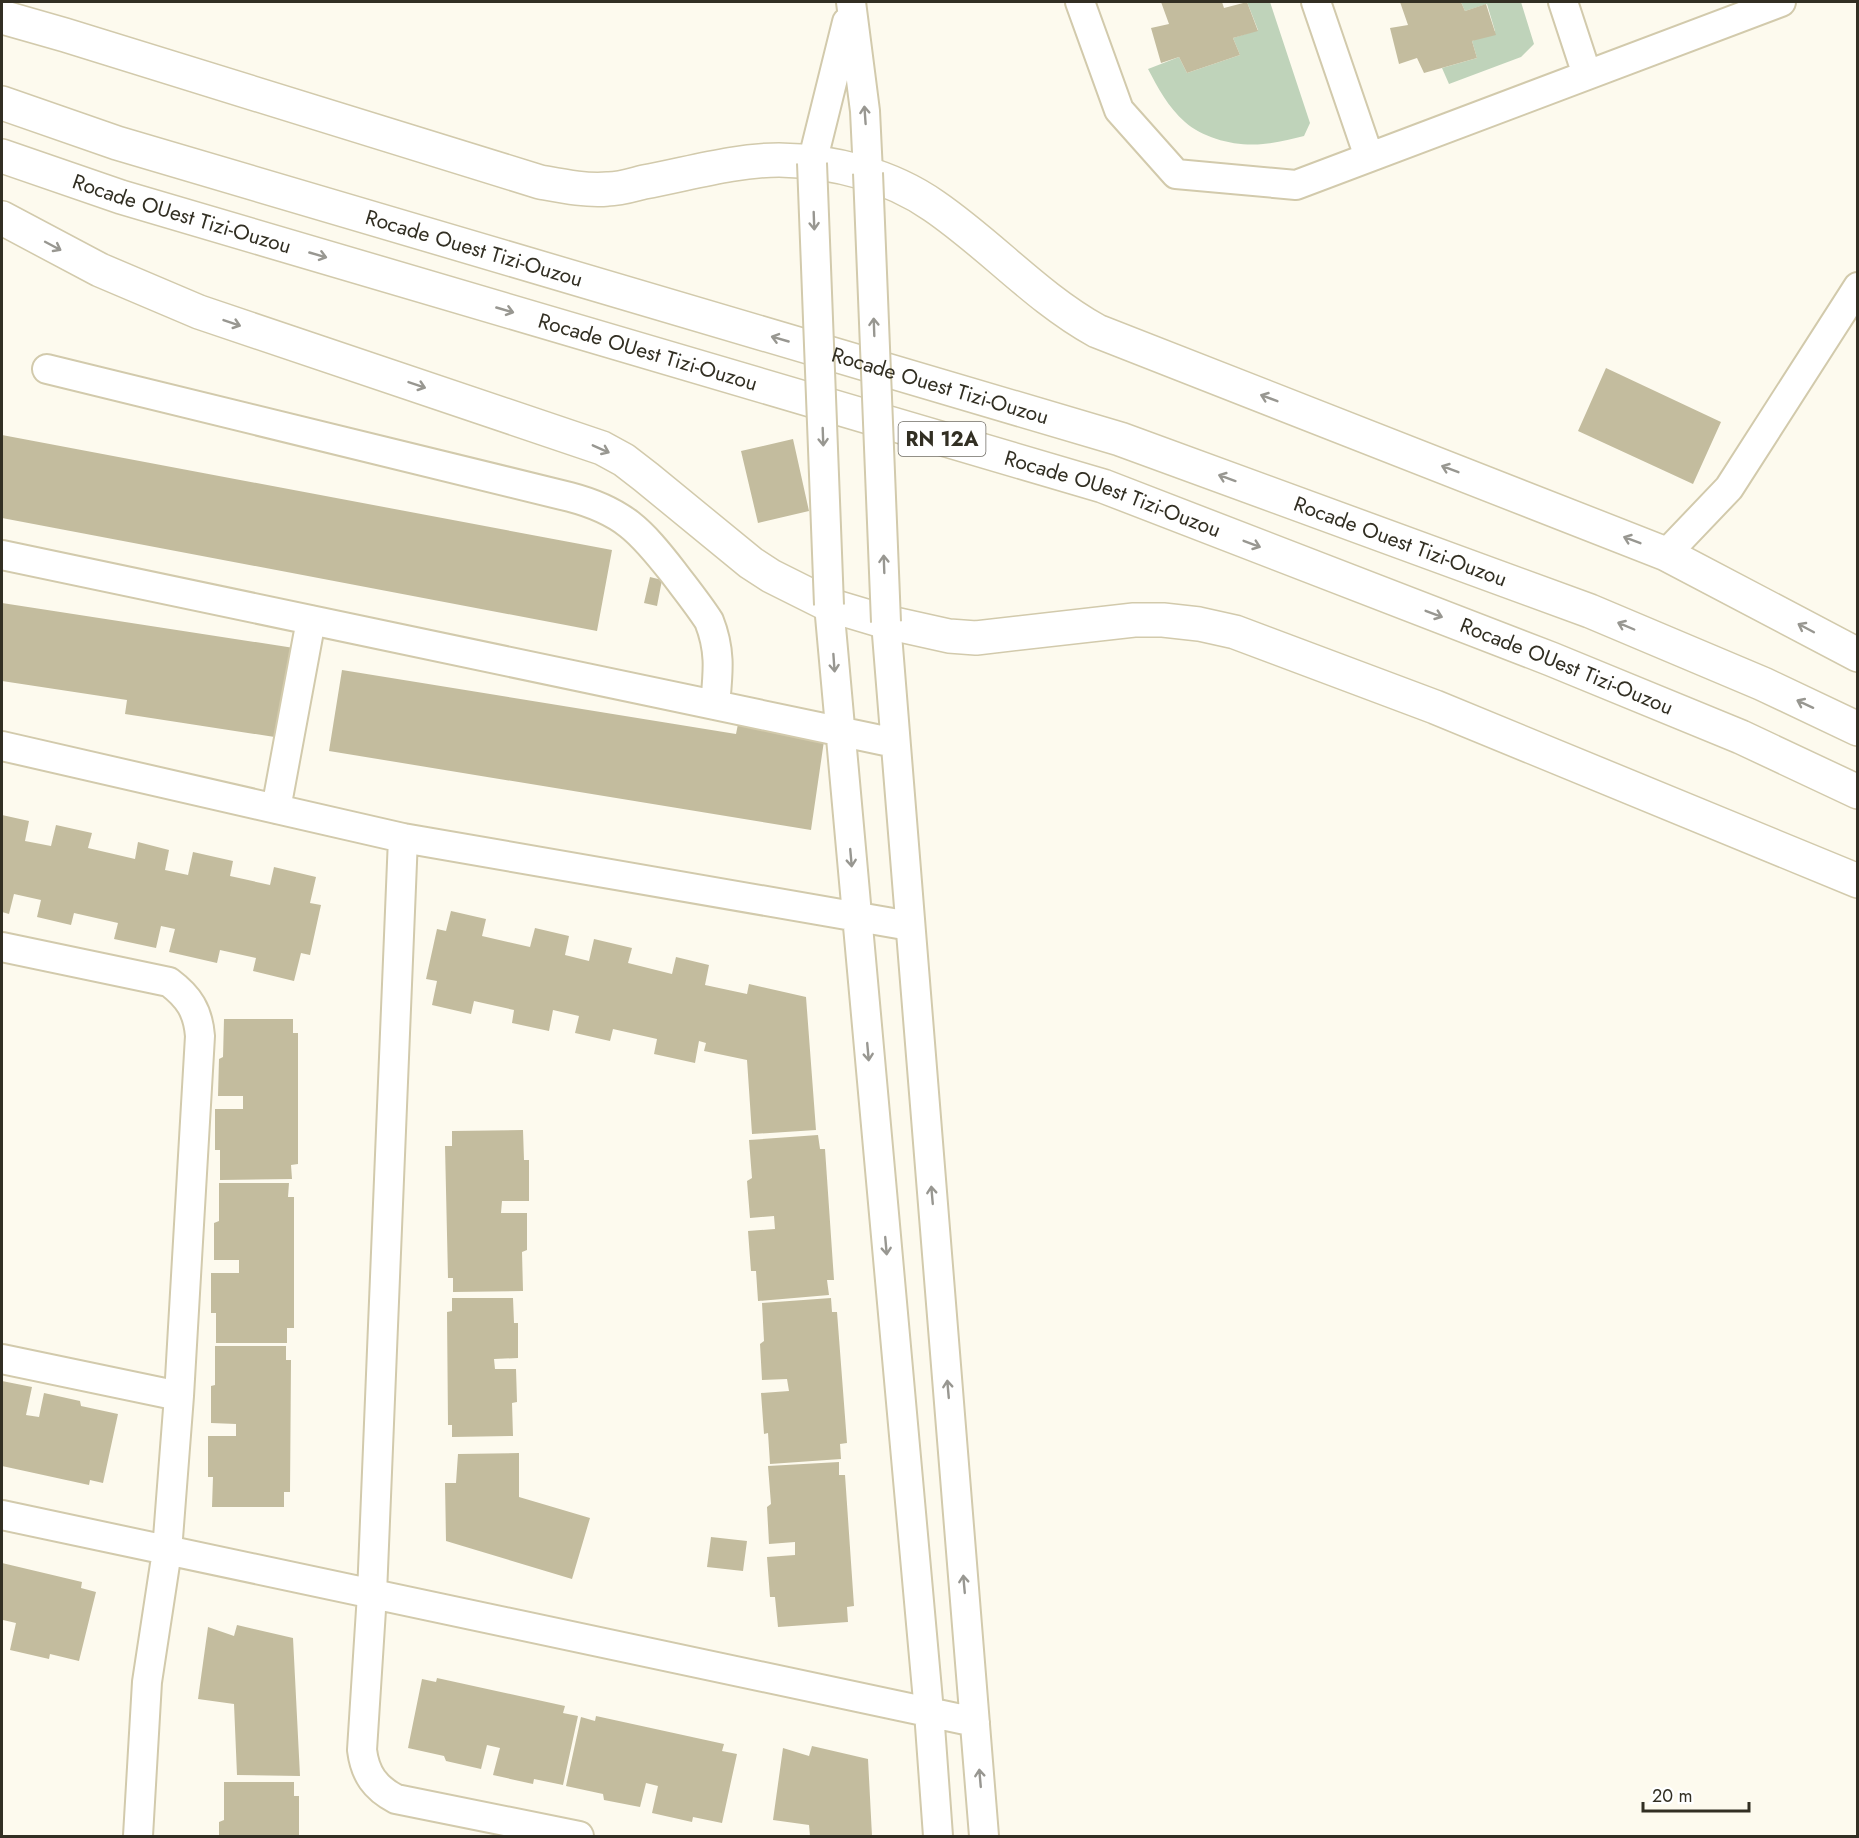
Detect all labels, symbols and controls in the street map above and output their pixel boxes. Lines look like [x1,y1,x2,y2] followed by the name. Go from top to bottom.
[859,105,870,125] one-way arrow
[68,166,295,261] street label: Rocade OUest Tizi-Ouzou
[362,202,586,295] street label: Rocade Ouest Tizi-Ouzou
[809,211,820,231] one-way arrow
[44,240,61,252] one-way arrow
[308,250,327,261] one-way arrow
[495,305,514,316] one-way arrow
[535,306,761,398] street label: Rocade OUest Tizi-Ouzou
[869,317,880,337] one-way arrow
[222,318,241,329] one-way arrow
[771,333,790,344] one-way arrow
[828,340,1052,432] street label: Rocade Ouest Tizi-Ouzou
[407,381,426,392] one-way arrow
[1260,392,1279,403] one-way arrow
[898,422,986,456] road number: RN 12A
[817,427,828,447] one-way arrow
[1001,443,1225,545] street label: Rocade OUest Tizi-Ouzou
[591,444,609,455] one-way arrow
[1441,463,1460,474] one-way arrow
[1218,472,1236,483] one-way arrow
[1289,489,1511,594] street label: Rocade Ouest Tizi-Ouzou
[1623,534,1642,545] one-way arrow
[1242,539,1260,550] one-way arrow
[878,554,890,574] one-way arrow
[1424,609,1442,620] one-way arrow
[1456,610,1678,723] street label: Rocade OUest Tizi-Ouzou
[1617,620,1636,631] one-way arrow
[1798,622,1815,634] one-way arrow
[828,653,839,673] one-way arrow
[1796,697,1814,709] one-way arrow
[845,847,856,867] one-way arrow
[863,1041,874,1061] one-way arrow
[926,1186,937,1206] one-way arrow
[881,1236,892,1256] one-way arrow
[942,1380,953,1400] one-way arrow
[958,1574,969,1594] one-way arrow
[974,1769,985,1789] one-way arrow
[1643,1775,1750,1813] scale bar
[1652,1783,1692,1809] text: 20 m

